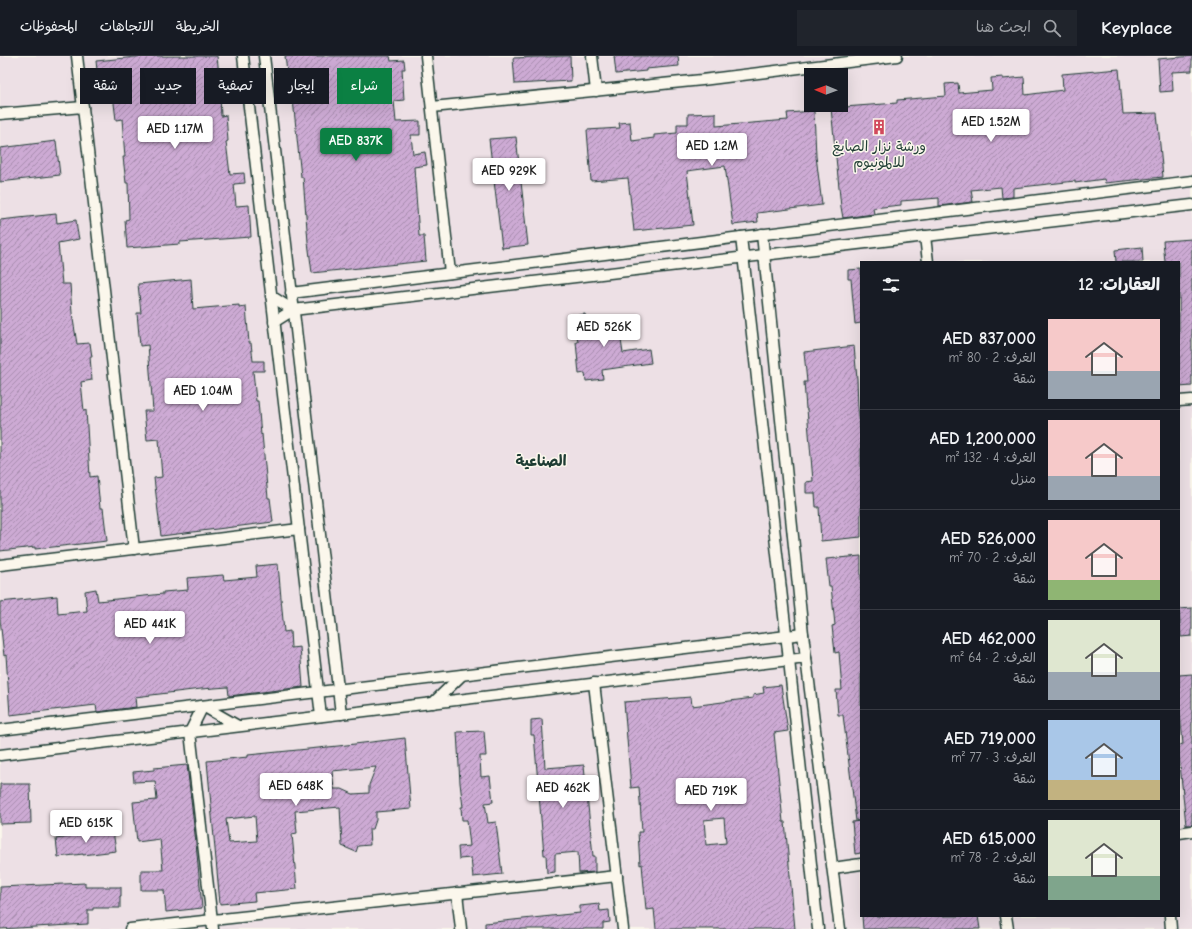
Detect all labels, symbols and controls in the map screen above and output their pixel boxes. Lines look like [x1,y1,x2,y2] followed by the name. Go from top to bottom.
[797,10,1077,46] search box
[1041,17,1063,39] icon: search
[1101,17,1172,39] text: Keyplace
[20,18,78,35] text: المحفوظات
[100,18,154,35] text: الاتجاهات
[176,18,219,35] text: الخريطة
[976,18,1031,36] text: ابحث هنا
[80,68,132,104] chip: شقة
[140,68,196,104] chip: جديد
[204,68,266,104] chip: تصفية
[274,68,329,104] chip: إيجار
[337,68,392,104] chip: شراء
[804,68,848,112] north arrow
[804,68,848,112] map controls
[945,109,1037,143] pin: AED 1.52M
[962,114,1020,129] text: AED 1.52M
[129,116,221,150] pin: AED 1.17M
[870,118,888,136] building icon: ورشة نزار الصايغ للالمونيوم
[147,121,203,136] text: AED 1.17M
[315,128,397,162] pin: AED 837K
[329,133,383,148] text: AED 837K
[671,133,753,167] pin: AED 1.2M
[686,138,738,153] text: AED 1.2M
[832,138,926,173] place label: ورشة نزار الصايغ للالمونيوم
[468,158,550,192] pin: AED 929K
[481,163,537,178] text: AED 929K
[880,274,902,296] icon: filters
[1078,275,1160,294] text: العقارات: 12
[563,314,645,348] pin: AED 526K
[576,319,632,334] text: AED 526K
[943,329,1036,348] text: AED 837,000
[1080,335,1128,383] icon: home
[949,350,1036,365] text: الغرف: 2 · 80 m²
[1013,371,1036,386] text: شقة
[157,378,249,412] pin: AED 1.04M
[173,383,233,398] text: AED 1.04M
[930,429,1036,448] text: AED 1,200,000
[1080,436,1128,484] icon: home
[945,450,1036,465] text: الغرف: 4 · 132 m²
[516,452,567,470] district label: الصناعية
[1010,471,1036,486] text: منزل
[941,529,1036,548] text: AED 526,000
[1080,536,1128,584] icon: home
[949,550,1036,565] text: الغرف: 2 · 70 m²
[1013,571,1036,586] text: شقة
[109,611,191,645] pin: AED 441K
[124,616,176,631] text: AED 441K
[942,629,1036,648] text: AED 462,000
[1080,636,1128,684] icon: home
[950,650,1036,665] text: الغرف: 2 · 64 m²
[1013,671,1036,686] text: شقة
[944,729,1036,748] text: AED 719,000
[1080,736,1128,784] icon: home
[951,750,1036,765] text: الغرف: 3 · 77 m²
[1013,771,1036,786] text: شقة
[255,773,337,807] pin: AED 648K
[522,775,604,809] pin: AED 462K
[269,778,323,793] text: AED 648K
[670,778,752,812] pin: AED 719K
[536,780,590,795] text: AED 462K
[685,783,737,798] text: AED 719K
[45,810,127,844] pin: AED 615K
[59,815,113,830] text: AED 615K
[943,829,1036,848] text: AED 615,000
[1080,836,1128,884] icon: home
[950,850,1036,865] text: الغرف: 2 · 78 m²
[1013,871,1036,886] text: شقة

